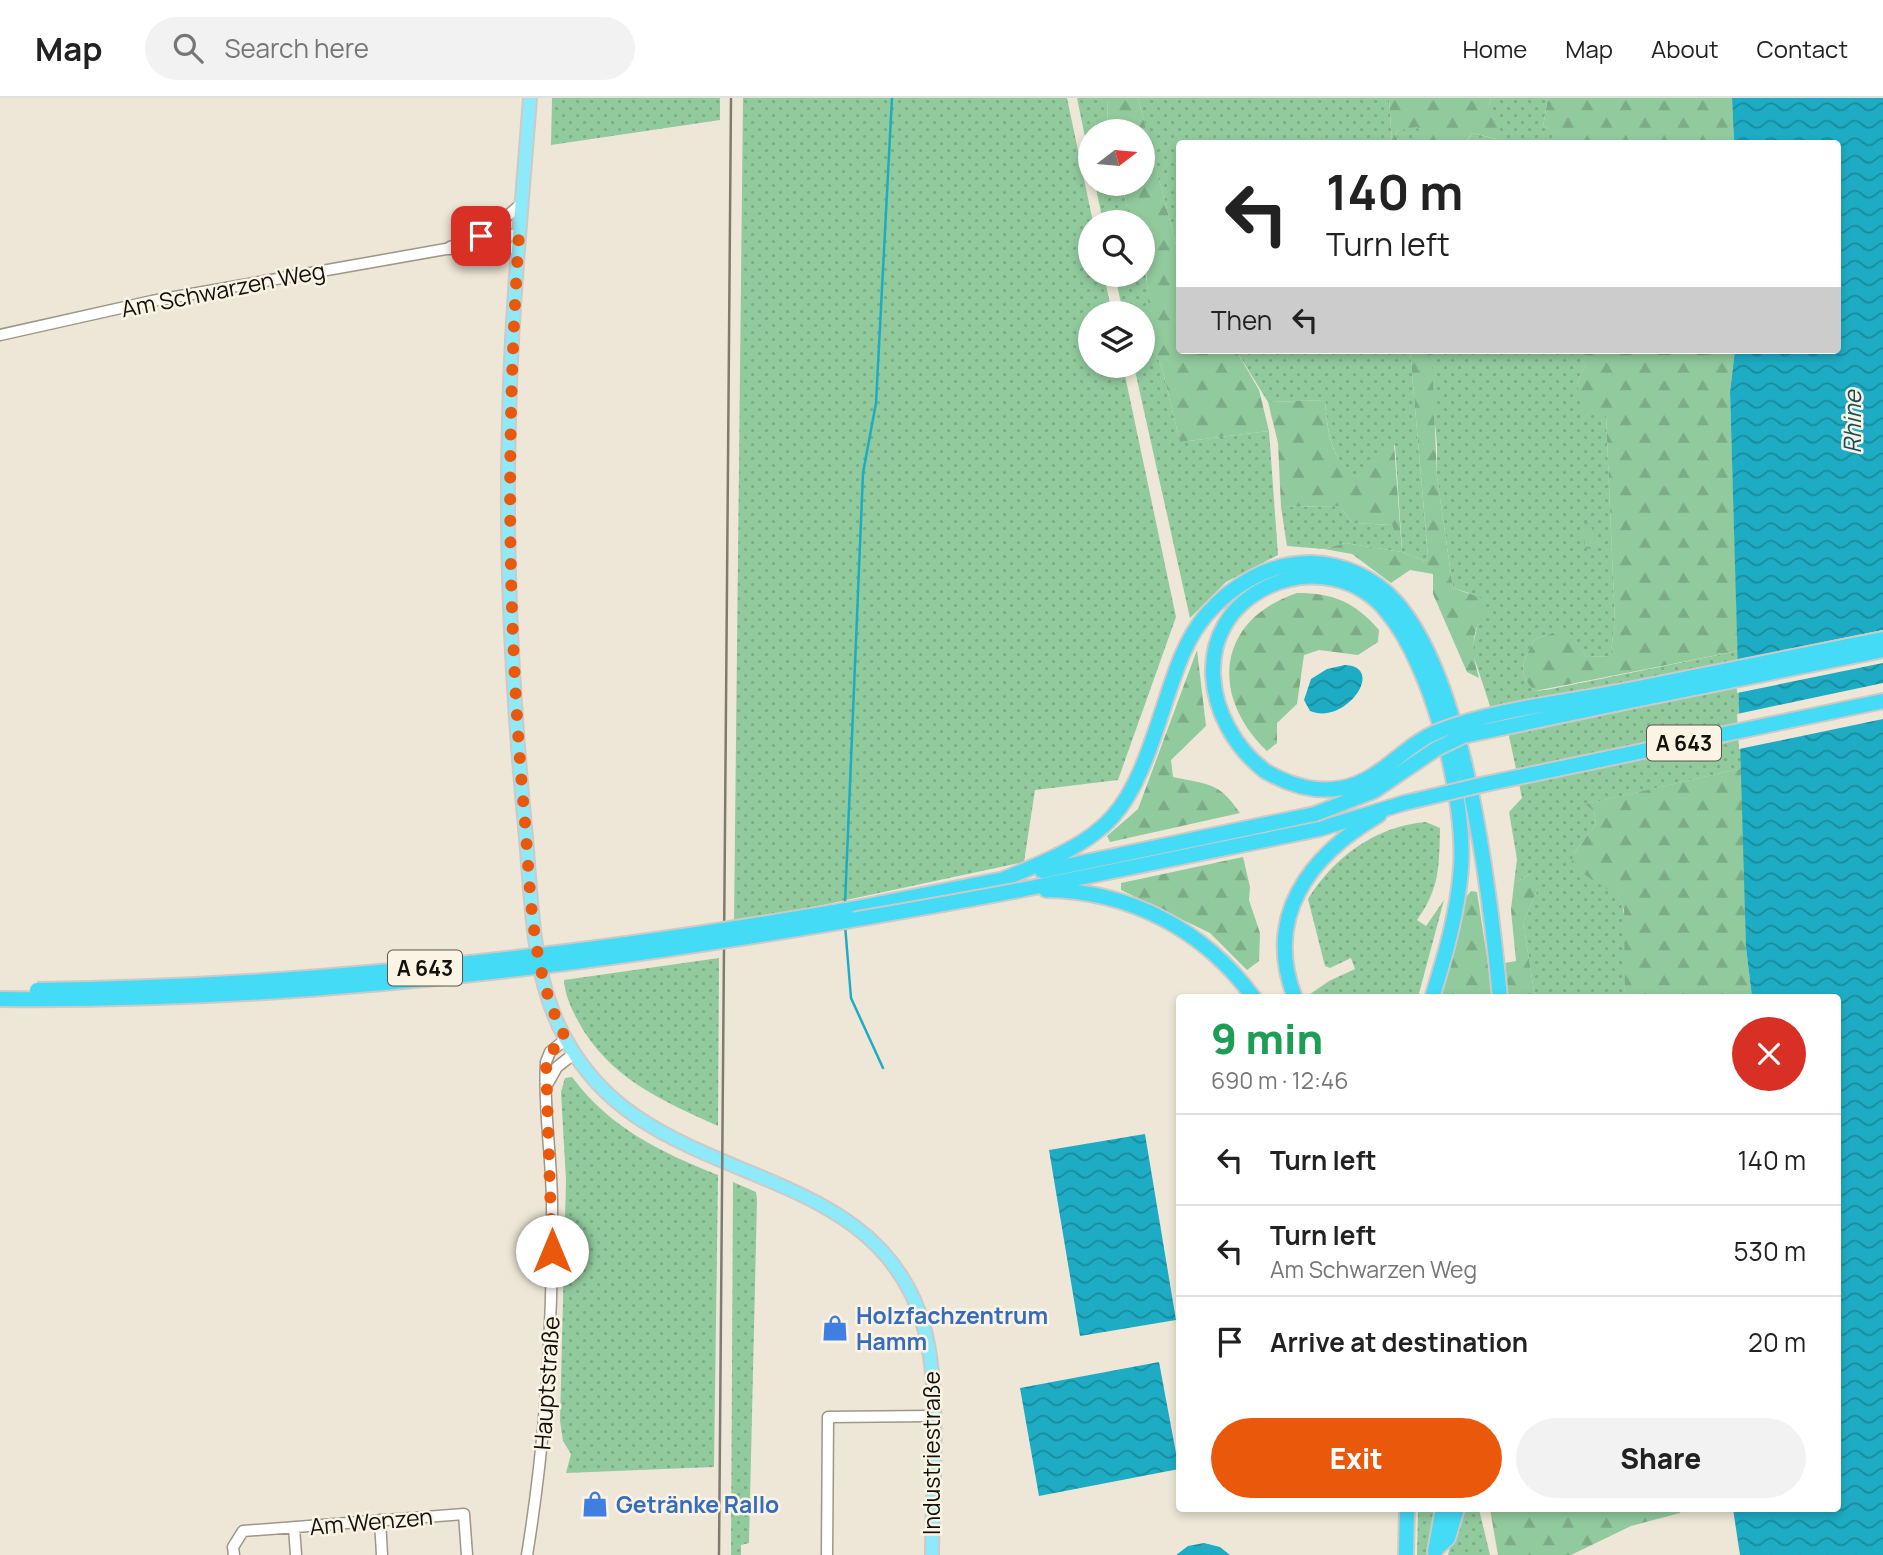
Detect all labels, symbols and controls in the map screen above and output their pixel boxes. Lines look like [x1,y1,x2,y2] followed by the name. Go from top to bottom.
[145,17,635,80] search box
[35,26,103,71] text: Map
[169,29,207,67] icon: search
[225,30,369,66] text: Search here
[1462,32,1527,65] text: Home
[1565,32,1613,65] text: Map
[1651,32,1719,65] text: About
[1757,32,1848,65] text: Contact
[1078,119,1155,196] north arrow
[1078,119,1155,378] map controls
[1326,158,1463,225] text: 140 m
[1211,168,1302,259] icon: left
[451,206,511,266] pin
[1078,210,1155,287] button: search
[462,217,500,255] icon: arrive
[1326,222,1450,266] text: Turn left
[118,254,328,324] street label: Am Schwarzen Weg
[1078,301,1155,378] button: layers
[1286,301,1324,339] icon: left
[1211,302,1272,338] text: Then
[1835,388,1868,454] water label: Rhine
[1647,726,1721,760] road number: A 643
[388,950,462,986] road number: A 643
[1211,1009,1323,1067] text: 9 min
[1732,1017,1806,1091] button: close
[1211,1064,1349,1096] text: 690 m · 12:46
[1211,1141,1249,1179] icon: left
[1270,1142,1377,1178] text: Turn left
[1737,1142,1806,1178] text: 140 m
[515,1214,589,1288] position arrow
[1270,1217,1377,1253] text: Turn left
[1211,1232,1249,1270] icon: left
[1733,1233,1806,1269] text: 530 m
[1270,1253,1477,1285] text: Am Schwarzen Weg
[856,1299,1048,1357] place label: Holzfachzentrum Hamm
[820,1313,850,1343] shop icon: Holzfachzentrum Hamm
[525,1315,567,1451] street label: Hauptstraße
[1211,1323,1249,1361] icon: arrive
[1270,1324,1528,1360] text: Arrive at destination
[1748,1324,1806,1360] text: 20 m
[915,1371,947,1535] street label: Industriestraße
[1211,1418,1502,1498] button: Exit
[1516,1418,1806,1498] button: Share
[616,1488,779,1520] place label: Getränke Rallo
[580,1489,610,1519] shop icon: Getränke Rallo
[308,1500,434,1542] street label: Am Wenzen

